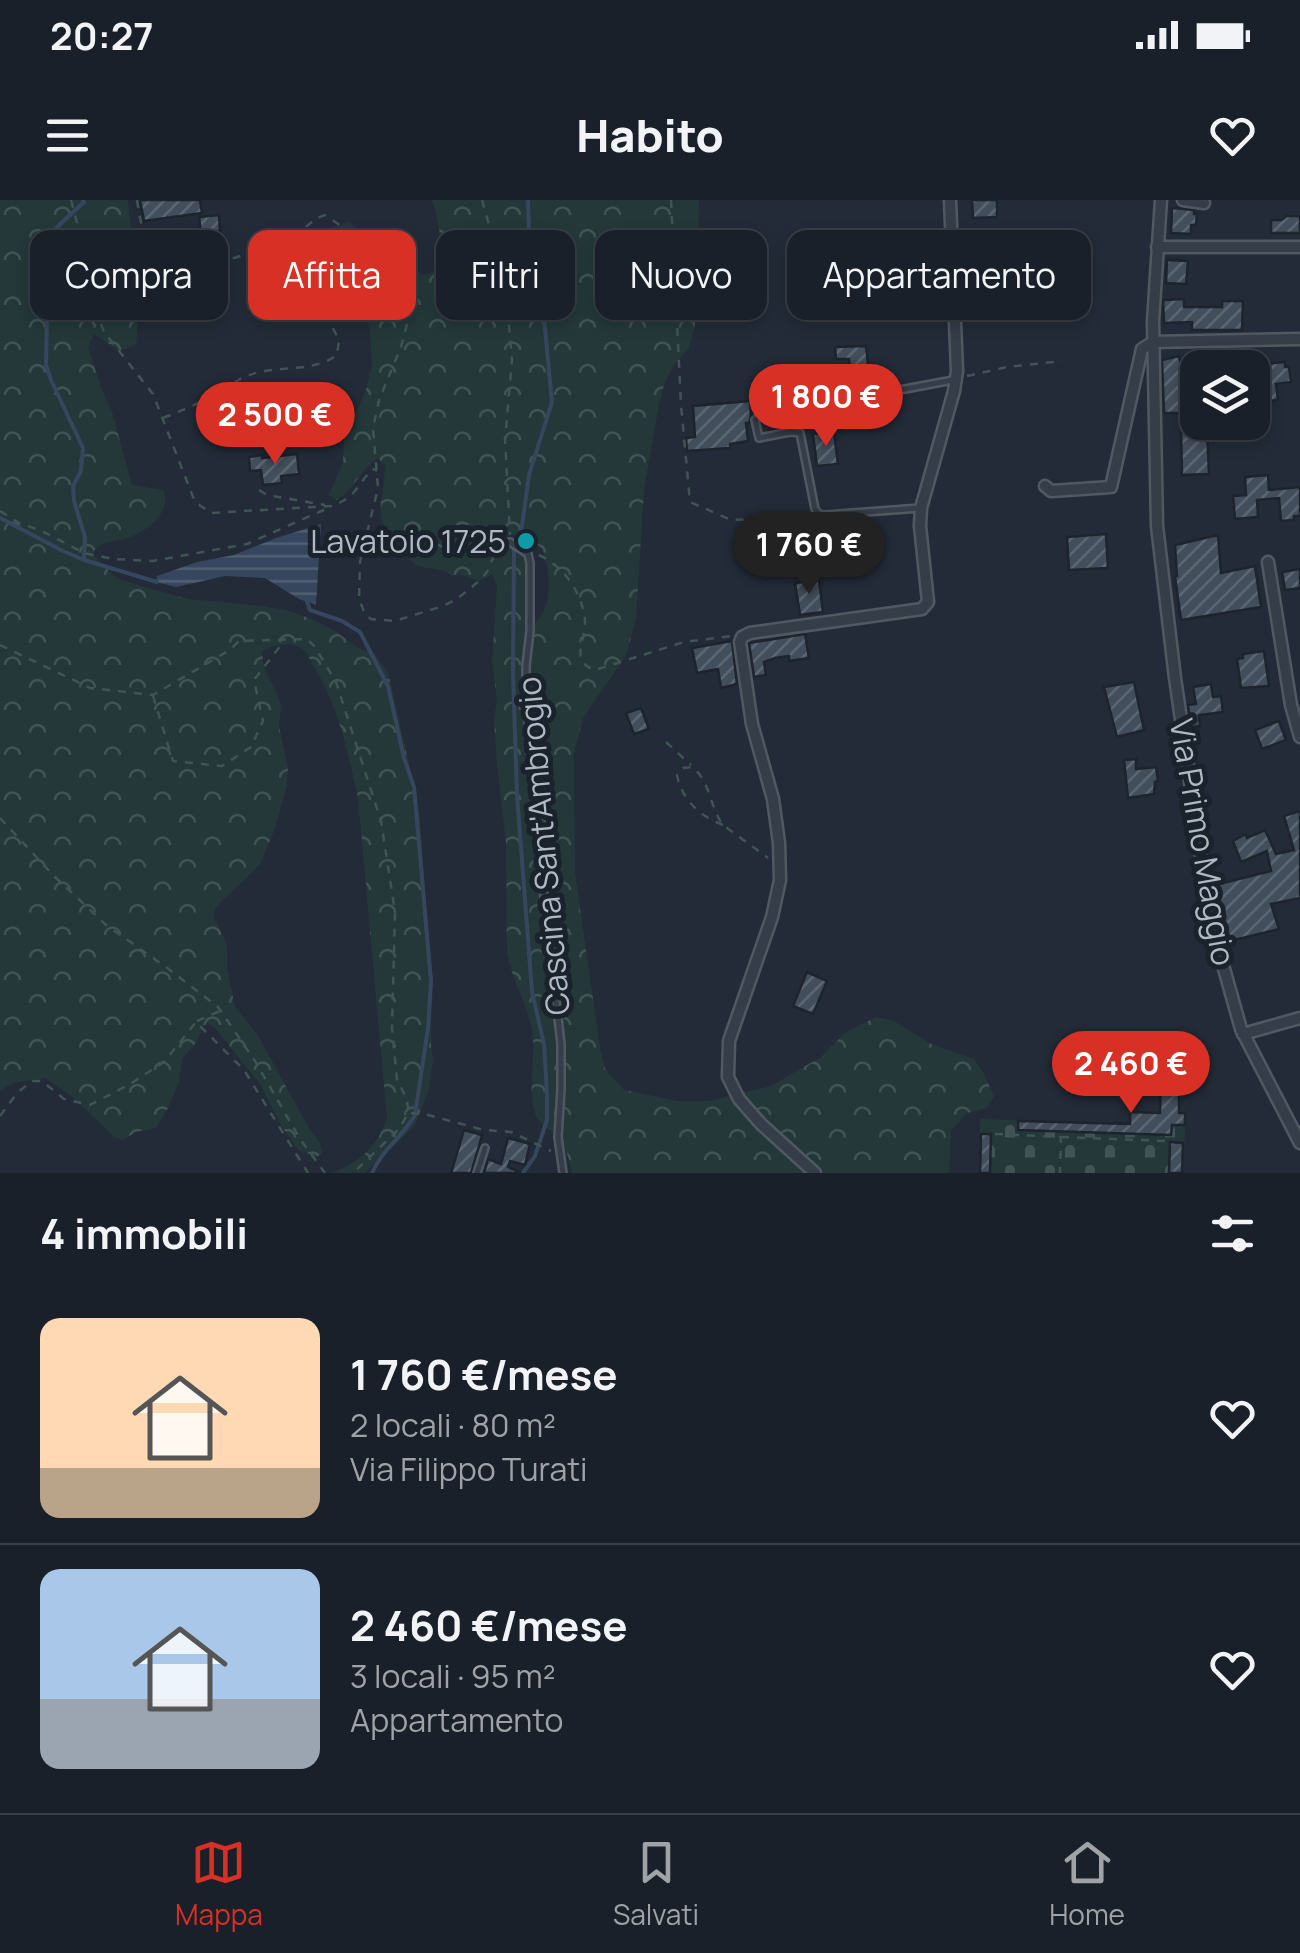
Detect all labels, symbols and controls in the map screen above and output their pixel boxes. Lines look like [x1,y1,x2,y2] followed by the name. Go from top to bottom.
[50,9,154,61] text: 20:27
[576,104,724,166] text: Habito
[40,108,95,163] icon: menu
[1205,108,1260,163] icon: heart
[30,230,228,320] chip: Compra
[248,230,416,320] chip: Affitta
[436,230,575,320] chip: Filtri
[595,230,767,320] chip: Nuovo
[787,230,1091,320] chip: Appartamento
[1180,350,1270,440] map controls
[1180,350,1270,440] button: layers
[734,364,918,449] pin: 1 800 €
[771,374,881,418] text: 1 800 €
[183,382,367,467] pin: 2 500 €
[218,392,332,436] text: 2 500 €
[717,512,901,597] pin: 1 760 €
[310,519,506,563] place label: Lavatoio 1725
[756,522,862,566] text: 1 760 €
[515,530,537,552] marker: Lavatoio 1725
[506,675,580,1017] street label: Cascina Sant'Ambrogio
[1160,715,1246,969] street label: Via Primo Maggio
[1039,1031,1223,1116] pin: 2 460 €
[1074,1041,1188,1085] text: 2 460 €
[40,1204,248,1262] text: 4 immobili
[1205,1206,1260,1261] icon: filters
[350,1345,618,1403] text: 1 760 €/mese
[120,1358,240,1478] icon: home
[1205,1391,1260,1446] icon: heart
[350,1403,556,1447] text: 2 locali · 80 m²
[350,1447,588,1491] text: Via Filippo Turati
[350,1596,627,1654] text: 2 460 €/mese
[120,1609,240,1729] icon: home
[1205,1642,1260,1697] icon: heart
[350,1654,556,1698] text: 3 locali · 95 m²
[350,1698,563,1742] text: Appartamento
[175,1835,263,1933] tab: Mappa
[613,1835,699,1933] tab: Salvati
[1049,1835,1125,1933] tab: Home

